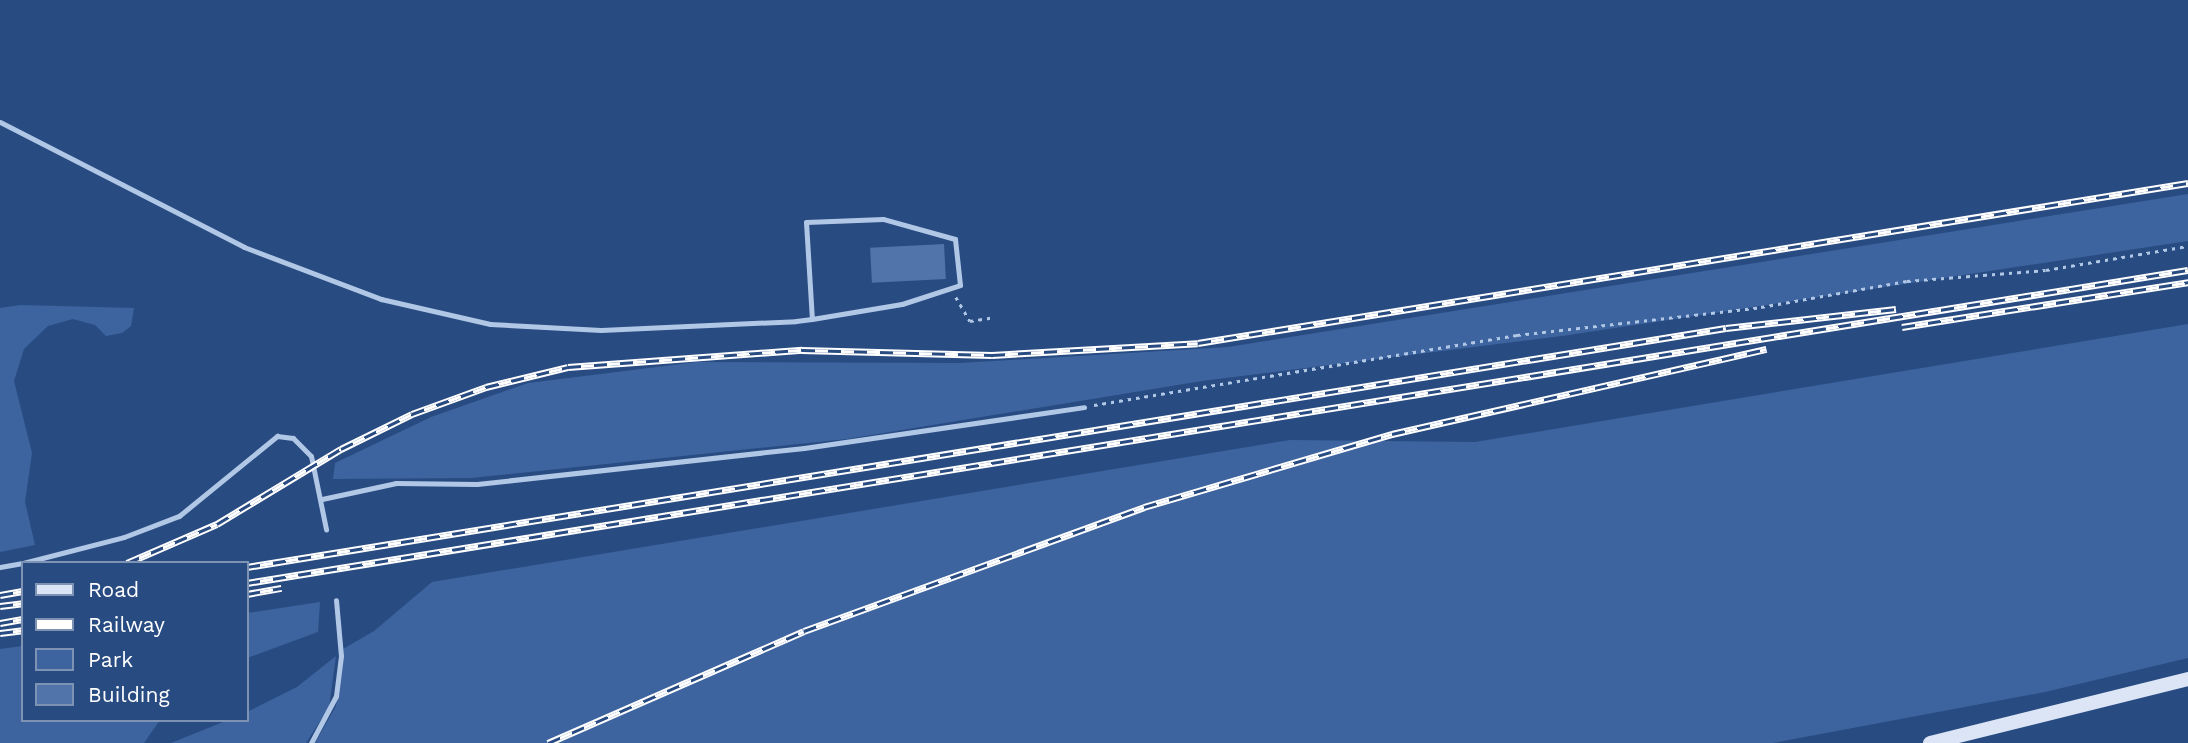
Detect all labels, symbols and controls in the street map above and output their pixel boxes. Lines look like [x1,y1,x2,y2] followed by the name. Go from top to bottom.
[21,561,248,722] legend
[88,577,139,602] text: Road
[88,612,165,637] text: Railway
[88,647,133,672] text: Park
[88,682,170,707] text: Building

